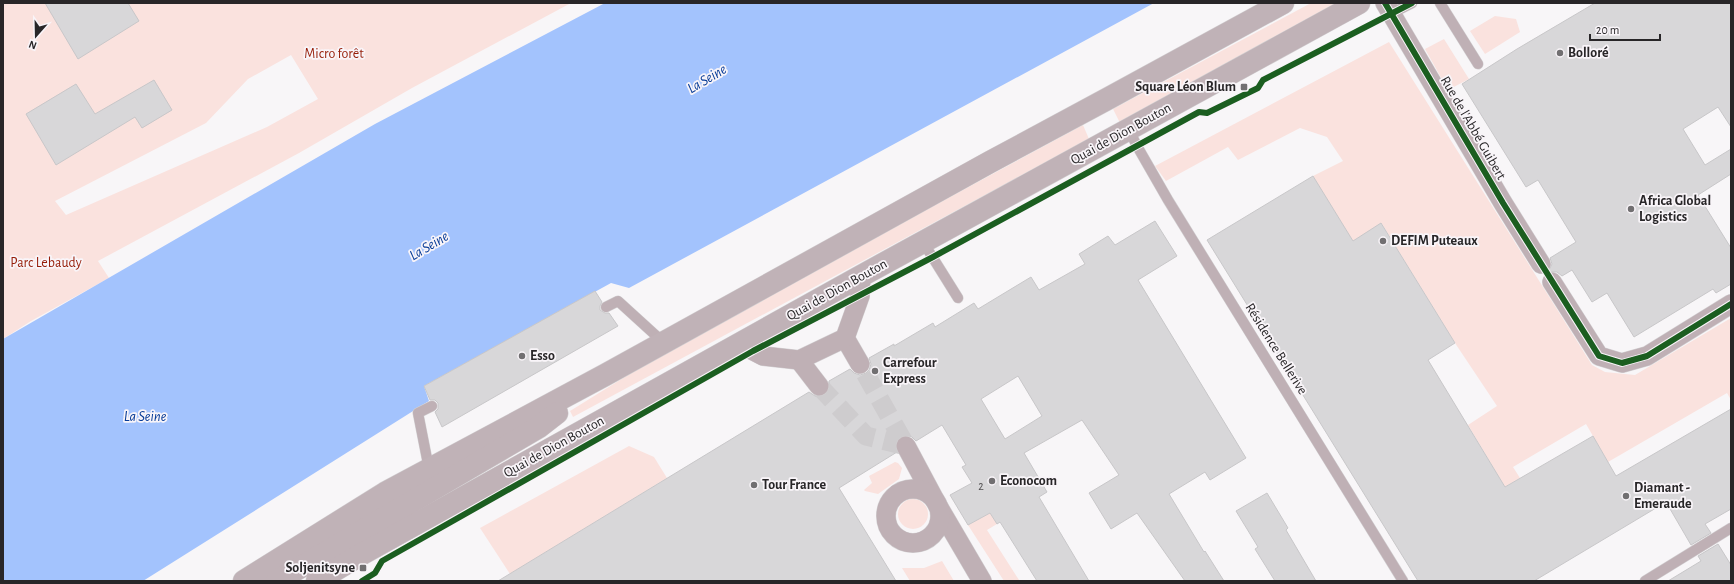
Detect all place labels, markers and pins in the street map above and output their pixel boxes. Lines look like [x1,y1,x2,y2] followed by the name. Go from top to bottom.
[1568,46,1609,60] place label: Bolloré
[1555,48,1565,58] marker: Bolloré
[1135,80,1236,94] place label: Square Léon Blum
[1239,82,1249,92] marker: Square Léon Blum
[1639,194,1711,224] place label: Africa Global Logistics
[1626,204,1636,214] marker: Africa Global Logistics
[1391,234,1478,248] place label: DEFIM Puteaux
[1378,236,1388,246] marker: DEFIM Puteaux
[530,349,555,363] place label: Esso
[517,351,527,361] marker: Esso
[883,356,937,386] place label: Carrefour Express
[870,366,880,376] marker: Carrefour Express
[1000,474,1057,488] place label: Econocom
[987,476,997,486] marker: Econocom
[762,478,826,492] place label: Tour France
[749,480,759,490] marker: Tour France
[1634,481,1692,511] place label: Diamant - Emeraude
[1621,491,1631,501] marker: Diamant - Emeraude
[286,561,355,575] place label: Soljenitsyne
[358,563,368,573] marker: Soljenitsyne

